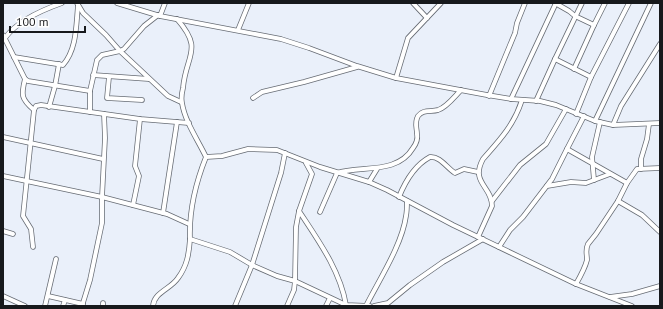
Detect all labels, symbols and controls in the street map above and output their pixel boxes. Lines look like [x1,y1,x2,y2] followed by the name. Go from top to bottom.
[10,8,85,34] scale bar
[16,14,49,29] text: 100 m

